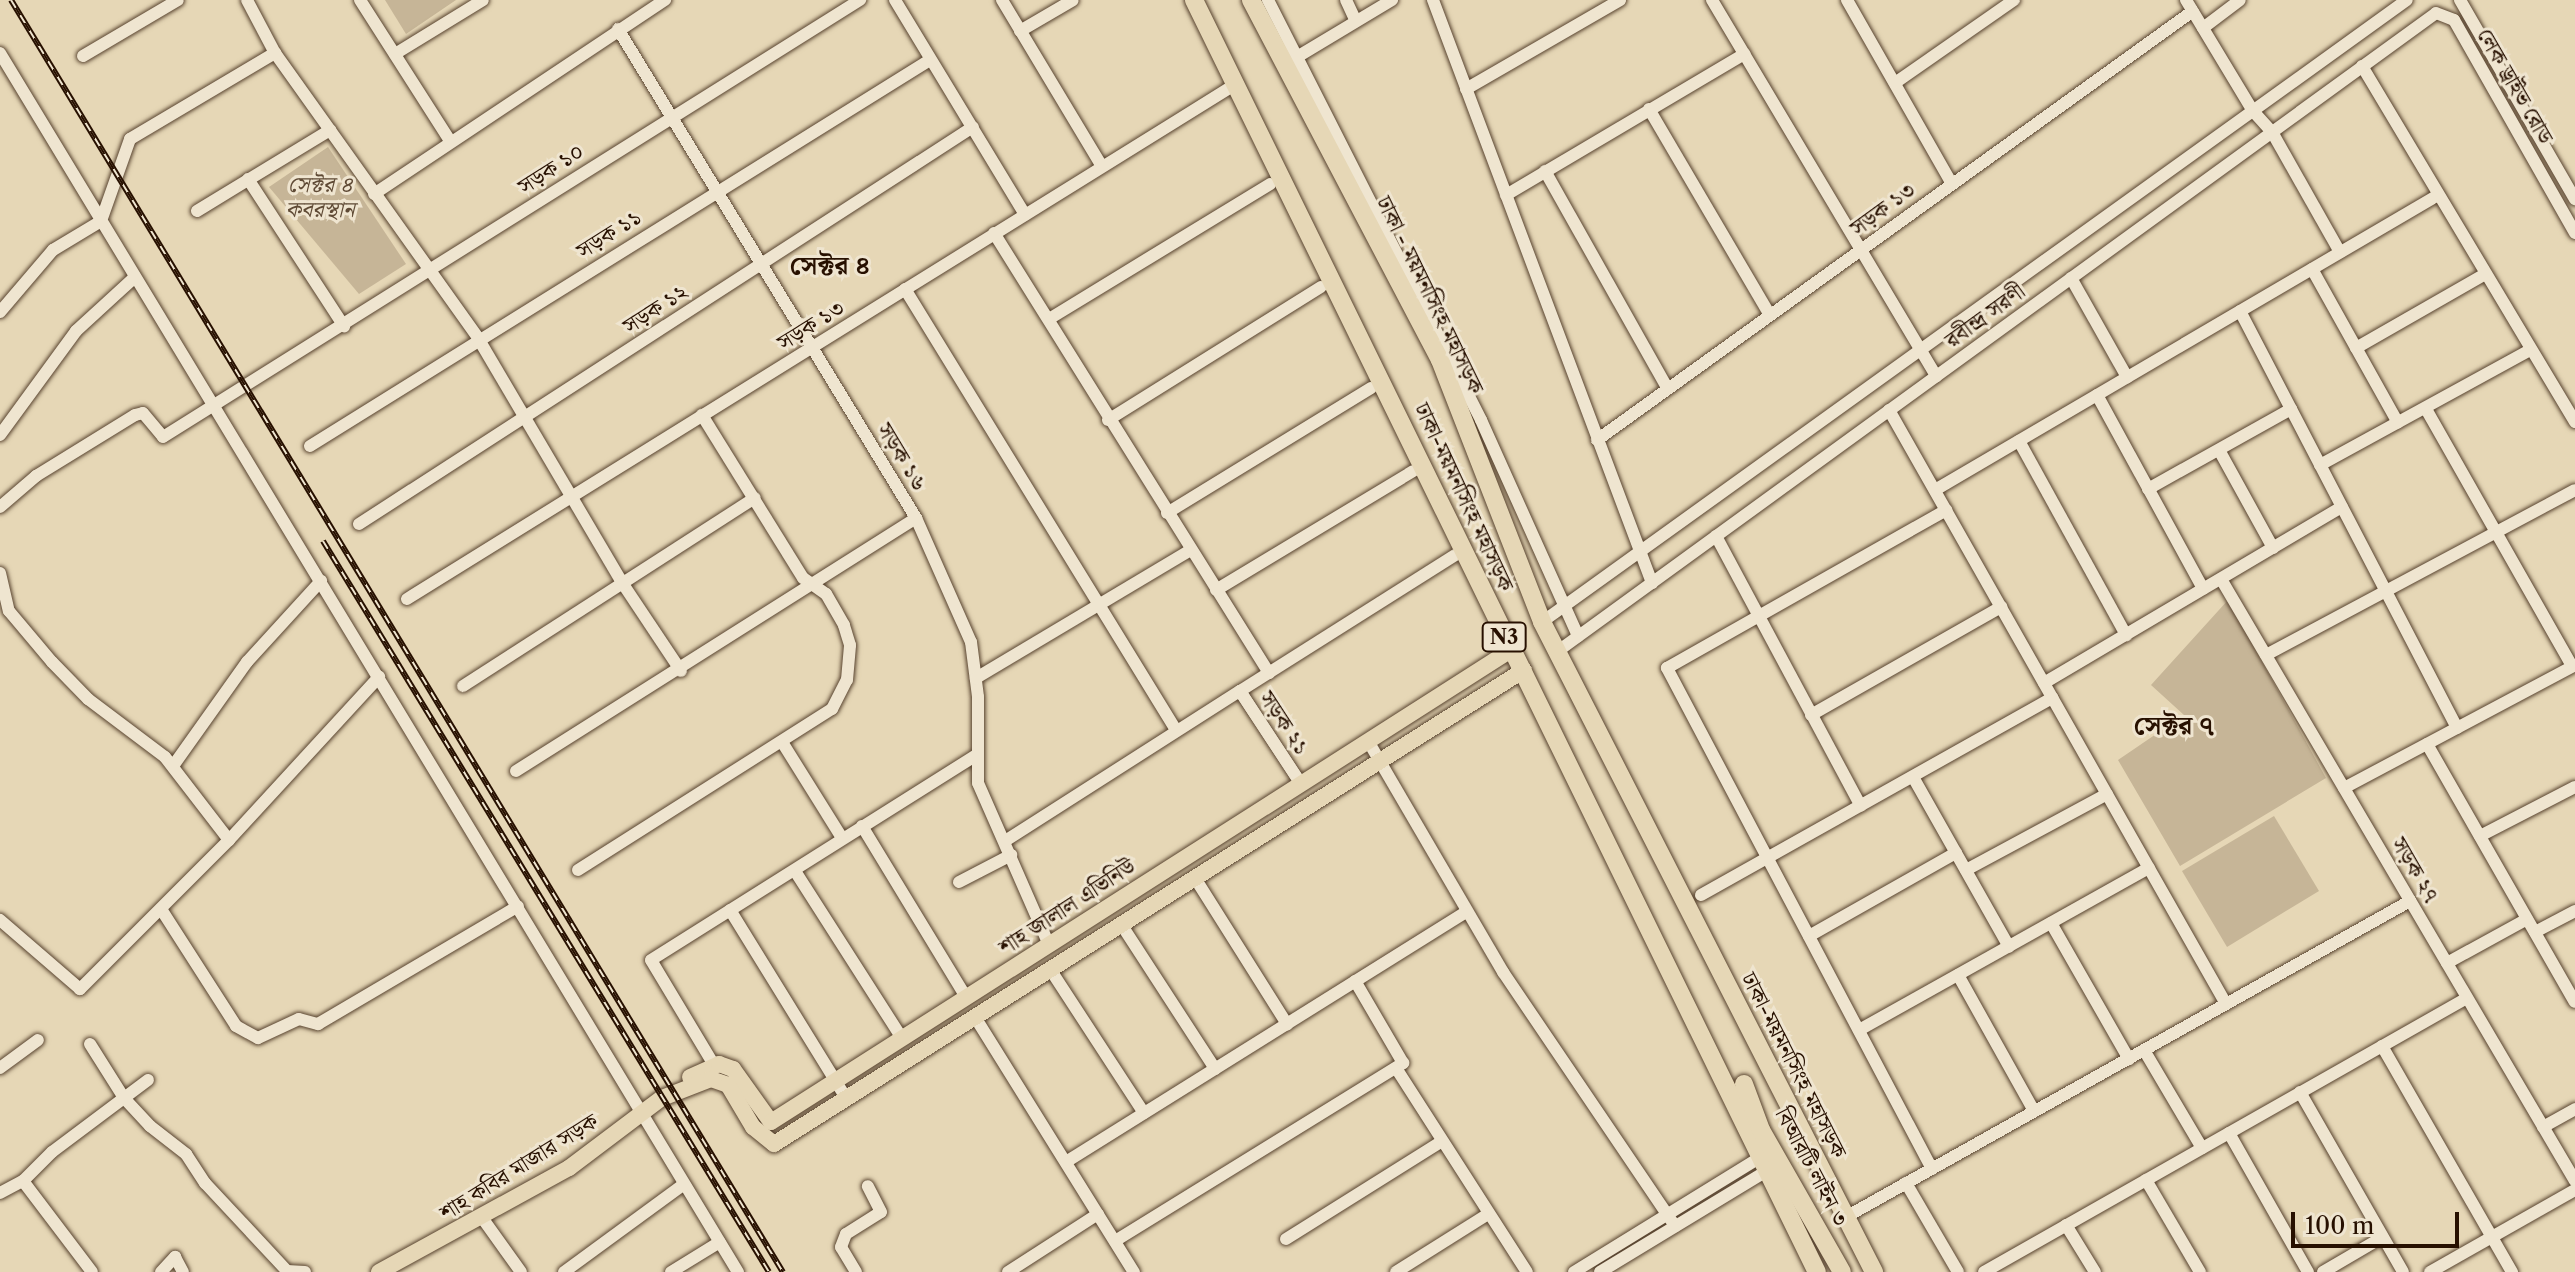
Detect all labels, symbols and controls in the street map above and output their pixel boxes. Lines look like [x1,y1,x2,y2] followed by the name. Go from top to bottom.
[2471,24,2559,148] street label: লেক ড্রাইভ রোড
[513,138,589,200] street label: সড়ক ১০
[286,171,354,222] park label: সেক্টর ৪ কবরস্থান
[1845,176,1921,242] street label: সড়ক ১৩
[1371,192,1489,398] street label: ঢাকা - ময়মনসিংহ মহাসড়ক
[572,204,646,264] street label: সড়ক ১১
[790,250,870,282] district label: সেক্টর ৪
[1940,278,2030,354] street label: রবীন্দ্র সরণী
[618,279,692,339] street label: সড়ক ১২
[772,294,850,356] street label: সড়ক ১৩
[1409,399,1519,595] street label: ঢাকা-ময়মনসিংহ মহাসড়ক
[871,418,933,496] street label: সড়ক ১৬
[1480,621,1528,653] road number: N3
[1254,686,1314,760] street label: সড়ক ২১
[2134,710,2214,742] district label: সেক্টর ৭
[2386,833,2444,907] street label: সড়ক ২৭
[994,853,1140,961] street label: শাহ জালাল এভিনিউ
[1736,968,1852,1162] street label: ঢাকা-ময়মনসিংহ মহাসড়ক
[1770,1103,1854,1231] street label: বিআরটি লাইন ৩
[435,1108,603,1226] street label: শাহ কবির মাজার সড়ক
[2295,1196,2463,1246] scale bar
[2305,1211,2374,1240] text: 100 m

